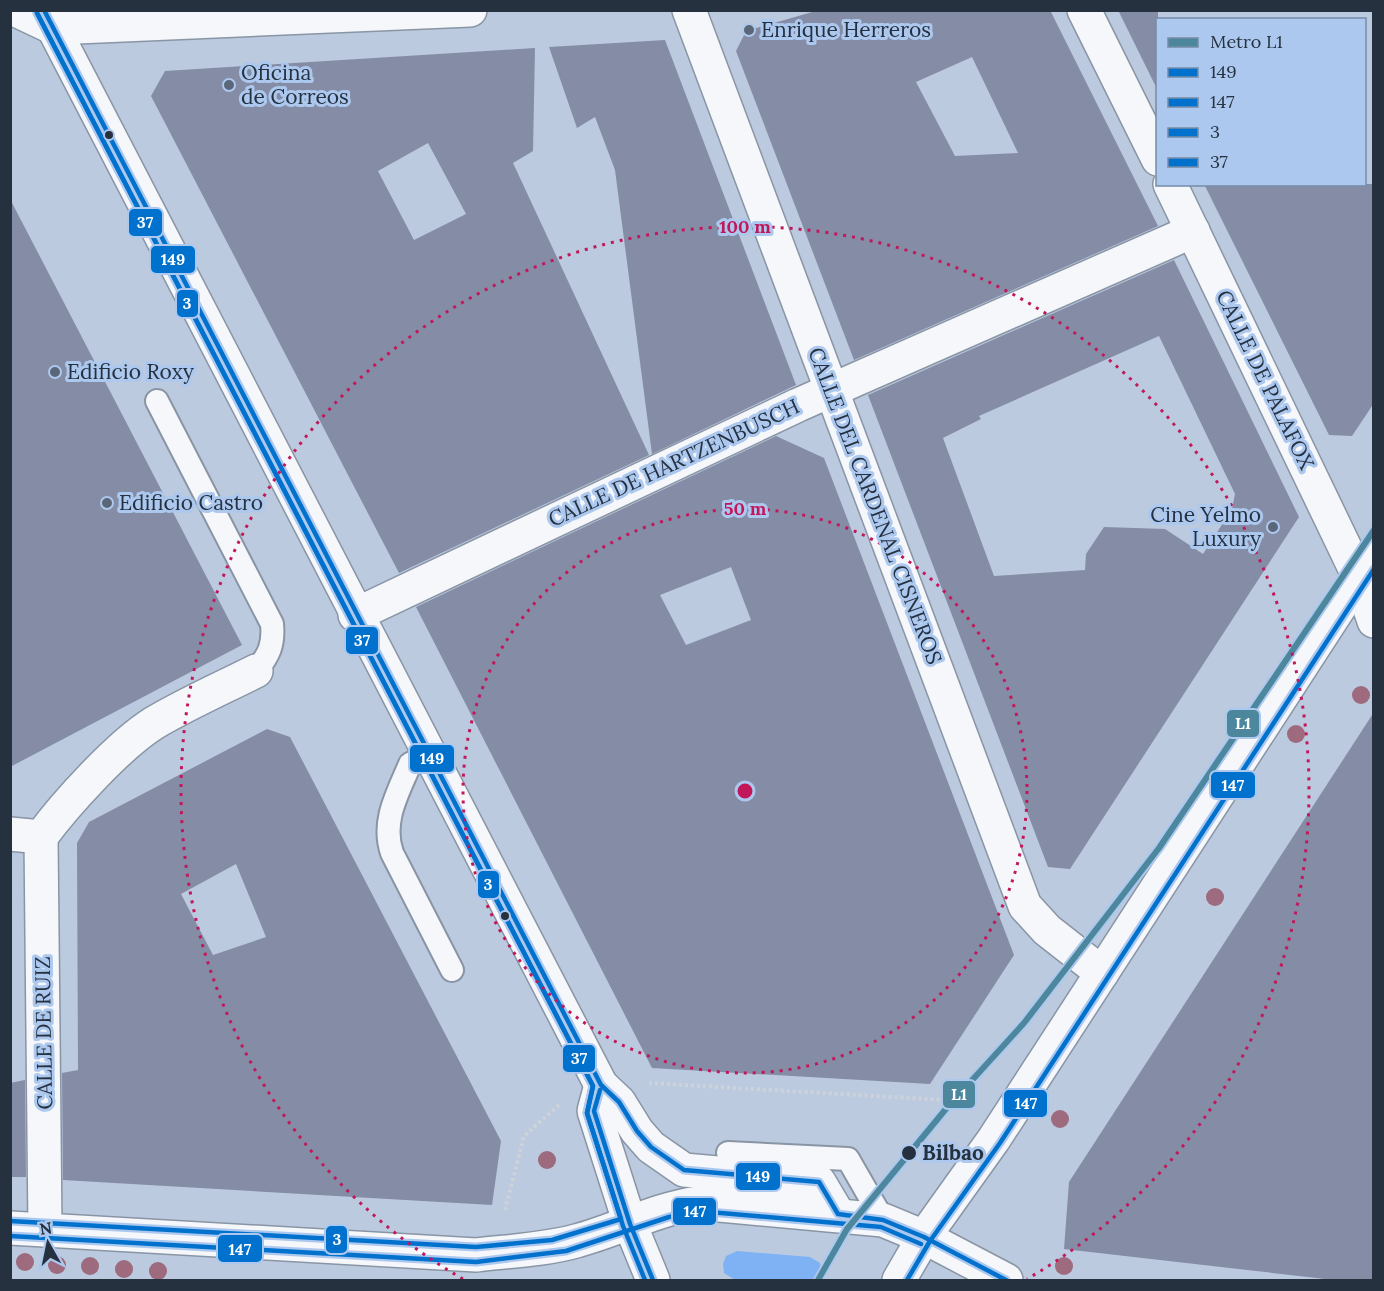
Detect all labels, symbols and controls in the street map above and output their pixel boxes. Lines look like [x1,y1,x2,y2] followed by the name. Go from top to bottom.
[761,16,931,43] place label: Enrique Herreros
[1156,18,1366,186] legend
[742,23,756,37] marker: Enrique Herreros
[1210,30,1283,53] text: Metro L1
[241,59,349,110] place label: Oficina de Correos
[1210,60,1237,83] text: 149
[222,78,236,92] marker: Oficina de Correos
[1210,90,1235,113] text: 147
[1210,120,1220,143] text: 3
[103,129,115,141] unlabelled marker
[1210,150,1228,173] text: 37
[128,208,163,237] line badge: 37
[137,212,154,232] text: 37
[719,215,771,238] text: 100 m
[150,245,196,274] line badge: 149
[161,249,185,269] text: 149
[1210,286,1321,474] street label: CALLE DE PALAFOX
[176,289,199,318] line badge: 3
[183,293,192,313] text: 3
[802,344,948,668] street label: CALLE DEL CARDENAL CISNEROS
[67,358,194,385] place label: Edificio Roxy
[48,365,62,379] marker: Edificio Roxy
[544,392,804,533] street label: CALLE DE HARTZENBUSCH
[119,489,263,516] place label: Edificio Castro
[100,496,114,510] marker: Edificio Castro
[724,497,767,520] text: 50 m
[1150,501,1261,552] place label: Cine Yelmo Luxury
[1266,520,1280,534] marker: Cine Yelmo Luxury
[345,626,379,655] line badge: 37
[354,630,371,650] text: 37
[1226,709,1260,738] line badge: L1
[1235,713,1251,733] text: L1
[409,744,455,773] line badge: 149
[420,748,444,768] text: 149
[1210,771,1256,799] line badge: 147
[1222,775,1245,795] text: 147
[735,781,755,801] centre of rings
[477,870,500,899] line badge: 3
[484,874,493,894] text: 3
[499,910,511,922] unlabelled marker
[29,956,58,1110] street label: CALLE DE RUIZ
[562,1044,596,1073] line badge: 37
[571,1048,588,1068] text: 37
[942,1080,976,1109] line badge: L1
[951,1084,967,1104] text: L1
[1003,1089,1048,1118] line badge: 147
[1015,1093,1038,1113] text: 147
[922,1139,984,1166] place label: Bilbao
[900,1144,918,1162] marker: Bilbao
[735,1162,781,1191] line badge: 149
[746,1166,770,1186] text: 149
[672,1197,717,1226] line badge: 147
[684,1201,707,1221] text: 147
[18,1213,78,1273] north arrow
[38,1217,53,1239] text: N
[325,1225,348,1254] line badge: 3
[333,1229,342,1249] text: 3
[217,1234,263,1263] line badge: 147
[229,1239,252,1259] text: 147

